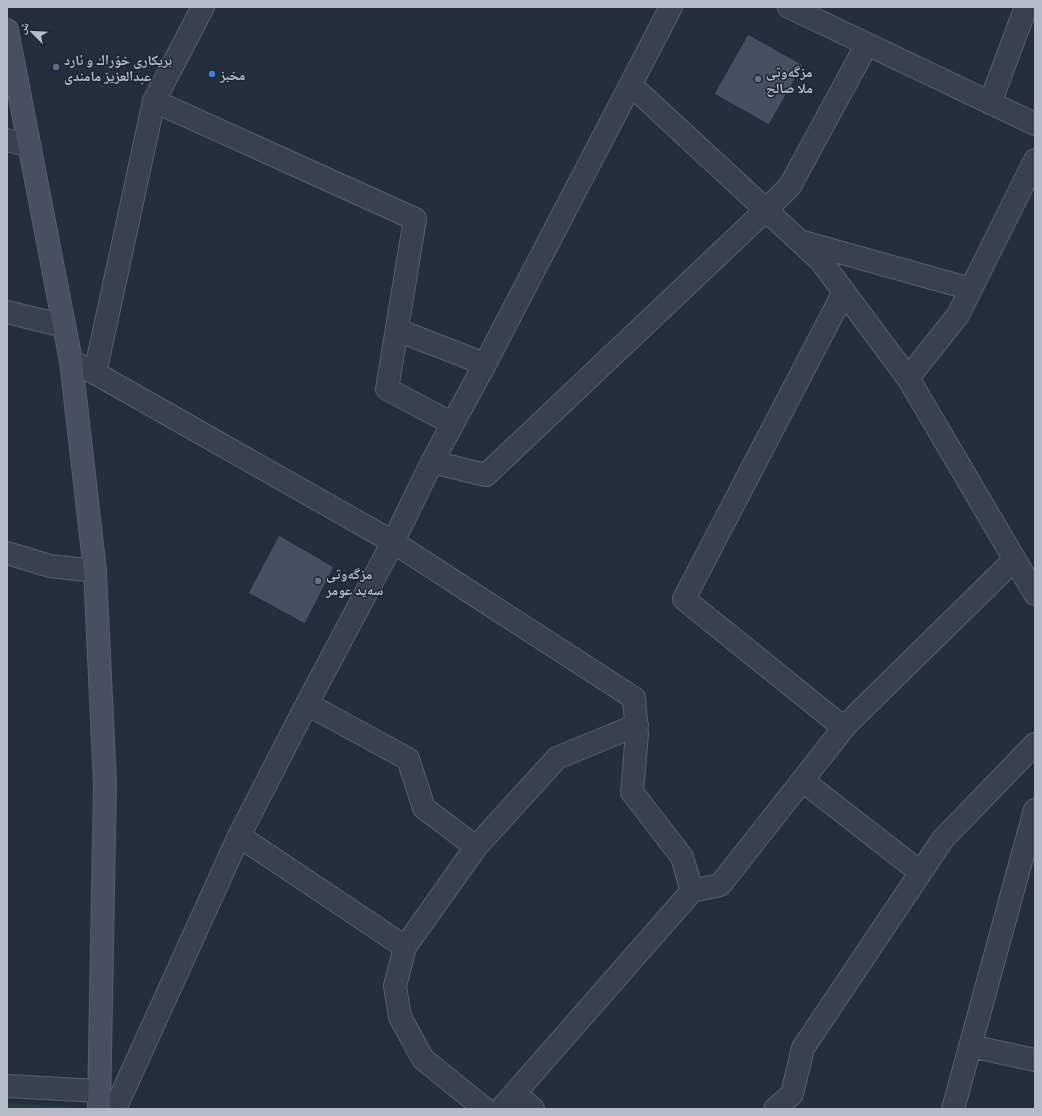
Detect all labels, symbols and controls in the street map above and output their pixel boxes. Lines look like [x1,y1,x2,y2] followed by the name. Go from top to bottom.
[12,12,52,52] north arrow
[13,19,33,37] text: ش
[64,49,172,86] place label: بریکاری خۆراك و ئارد عبدالعزیز مامندی
[766,61,813,98] place label: مزگه‌وتی ملا صالح
[51,62,61,72] marker: بریکاری خۆراك و ئارد عبدالعزیز مامندی
[219,64,245,85] place label: مخبز
[207,69,217,79] marker: مخبز
[753,74,763,84] marker: مزگه‌وتی ملا صالح
[325,563,383,600] place label: مزگەوتی سەید عومر
[313,576,323,586] marker: مزگەوتی سەید عومر

